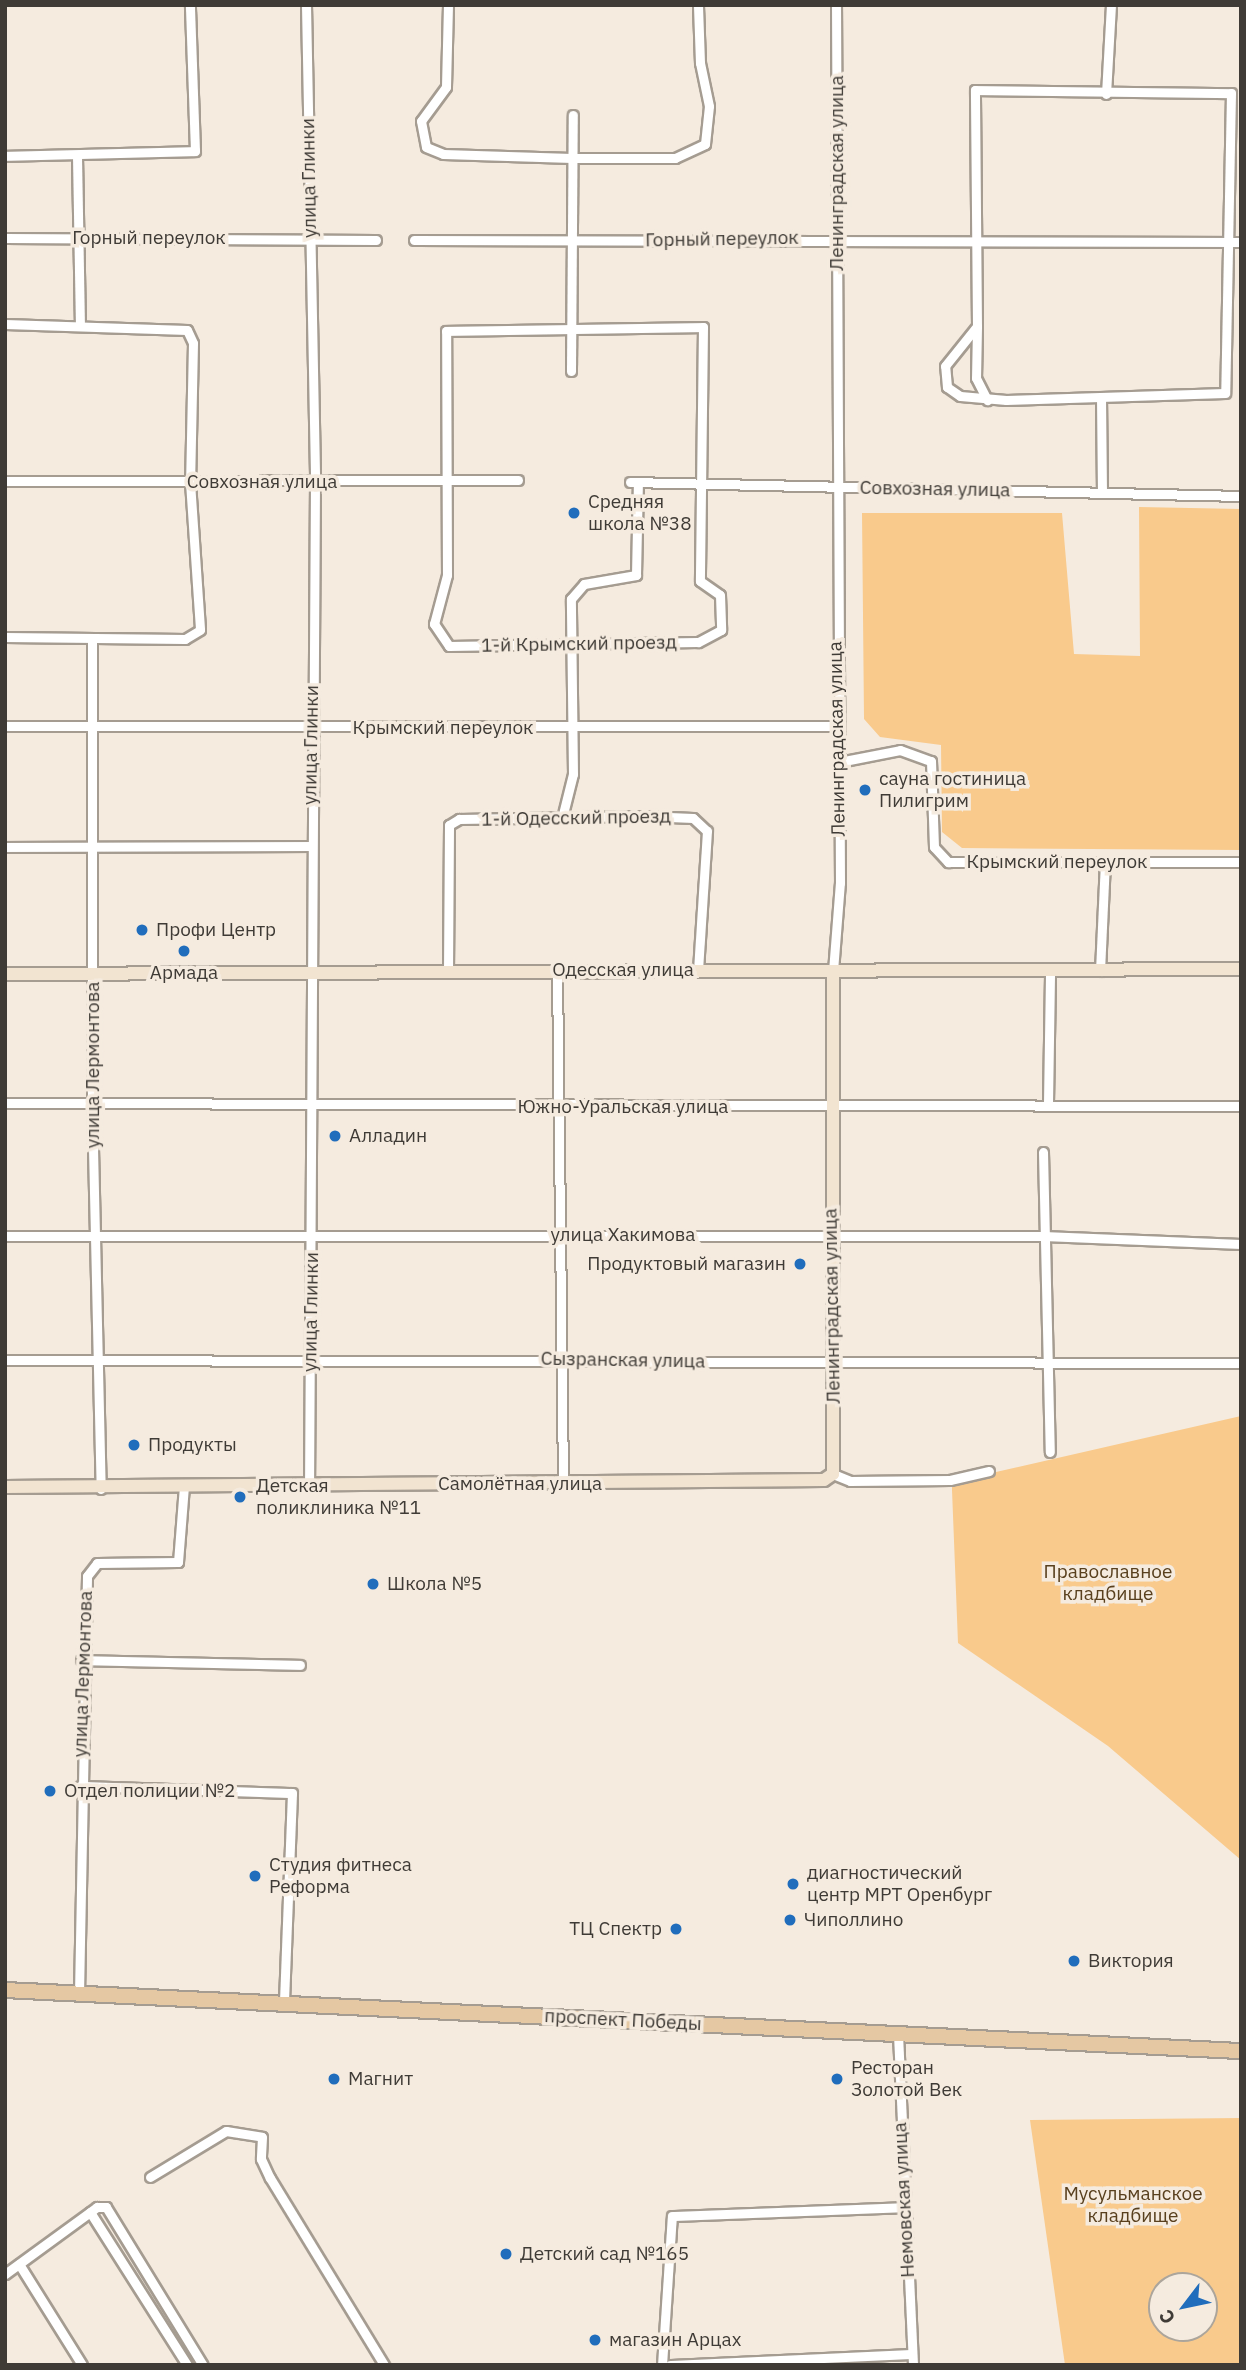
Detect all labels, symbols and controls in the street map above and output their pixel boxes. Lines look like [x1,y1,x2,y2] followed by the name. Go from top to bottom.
[826,75,848,271] street label: Ленинградская улица
[297,118,321,238] street label: улица Глинки
[645,226,799,252] street label: Горный переулок
[72,227,226,249] street label: Горный переулок
[187,471,337,493] street label: Совхозная улица
[859,476,1011,502] street label: Совхозная улица
[588,491,692,535] place label: Средняя школа №38
[566,505,582,521] marker: Средняя школа №38
[481,631,677,657] street label: 1-й Крымский проезд
[824,641,850,837] street label: Ленинградская улица
[299,685,323,805] street label: улица Глинки
[352,717,534,739] street label: Крымский переулок
[879,768,1026,812] place label: сауна гостиница Пилигрим
[857,782,873,798] marker: сауна гостиница Пилигрим
[481,805,671,831] street label: 1-й Одесский проезд
[966,851,1148,873] street label: Крымский переулок
[156,919,276,941] place label: Профи Центр
[134,922,150,938] marker: Профи Центр
[176,943,192,959] marker: Армада
[552,959,694,981] street label: Одесская улица
[150,962,218,984] place label: Армада
[82,982,104,1148] street label: улица Лермонтова
[518,1096,728,1118] street label: Южно-Уральская улица
[349,1125,427,1147] place label: Алладин
[327,1128,343,1144] marker: Алладин
[819,1208,845,1404] street label: Ленинградская улица
[551,1224,695,1246] street label: улица Хакимова
[299,1252,323,1372] street label: улица Глинки
[587,1253,786,1275] place label: Продуктовый магазин
[792,1256,808,1272] marker: Продуктовый магазин
[540,1347,706,1373] street label: Сызранская улица
[148,1434,237,1456] place label: Продукты
[126,1437,142,1453] marker: Продукты
[438,1473,602,1495] street label: Самолётная улица
[256,1475,421,1519] place label: Детская поликлиника №11
[230,1487,250,1507] marker: Детская поликлиника №11
[1044,1561,1172,1605] park label: Православное кладбище
[387,1573,482,1595] place label: Школа №5
[365,1576,381,1592] marker: Школа №5
[69,1590,97,1758] street label: улица Лермонтова
[64,1780,235,1802] place label: Отдел полиции №2
[42,1783,58,1799] marker: Отдел полиции №2
[269,1854,412,1898] place label: Студия фитнеса Реформа
[807,1862,992,1906] place label: диагностический центр МРТ Оренбург
[247,1868,263,1884] marker: Студия фитнеса Реформа
[785,1876,801,1892] marker: диагностический центр МРТ Оренбург
[804,1909,903,1931] place label: Чиполлино
[782,1912,798,1928] marker: Чиполлино
[569,1918,662,1940] place label: ТЦ Спектр
[668,1921,684,1937] marker: ТЦ Спектр
[1088,1950,1174,1972] place label: Виктория
[1066,1953,1082,1969] marker: Виктория
[544,2004,702,2036] street label: проспект Победы
[851,2057,962,2101] place label: Ресторан Золотой Век
[348,2068,413,2090] place label: Магнит
[326,2071,342,2087] marker: Магнит
[829,2071,845,2087] marker: Ресторан Золотой Век
[889,2122,919,2278] street label: Немовская улица
[1063,2183,1203,2227] park label: Мусульманское кладбище
[520,2243,689,2265] place label: Детский сад №165
[498,2246,514,2262] marker: Детский сад №165
[1148,2272,1218,2342] north arrow
[1153,2305,1180,2329] text: С
[609,2329,741,2351] place label: магазин Арцах
[587,2332,603,2348] marker: магазин Арцах

